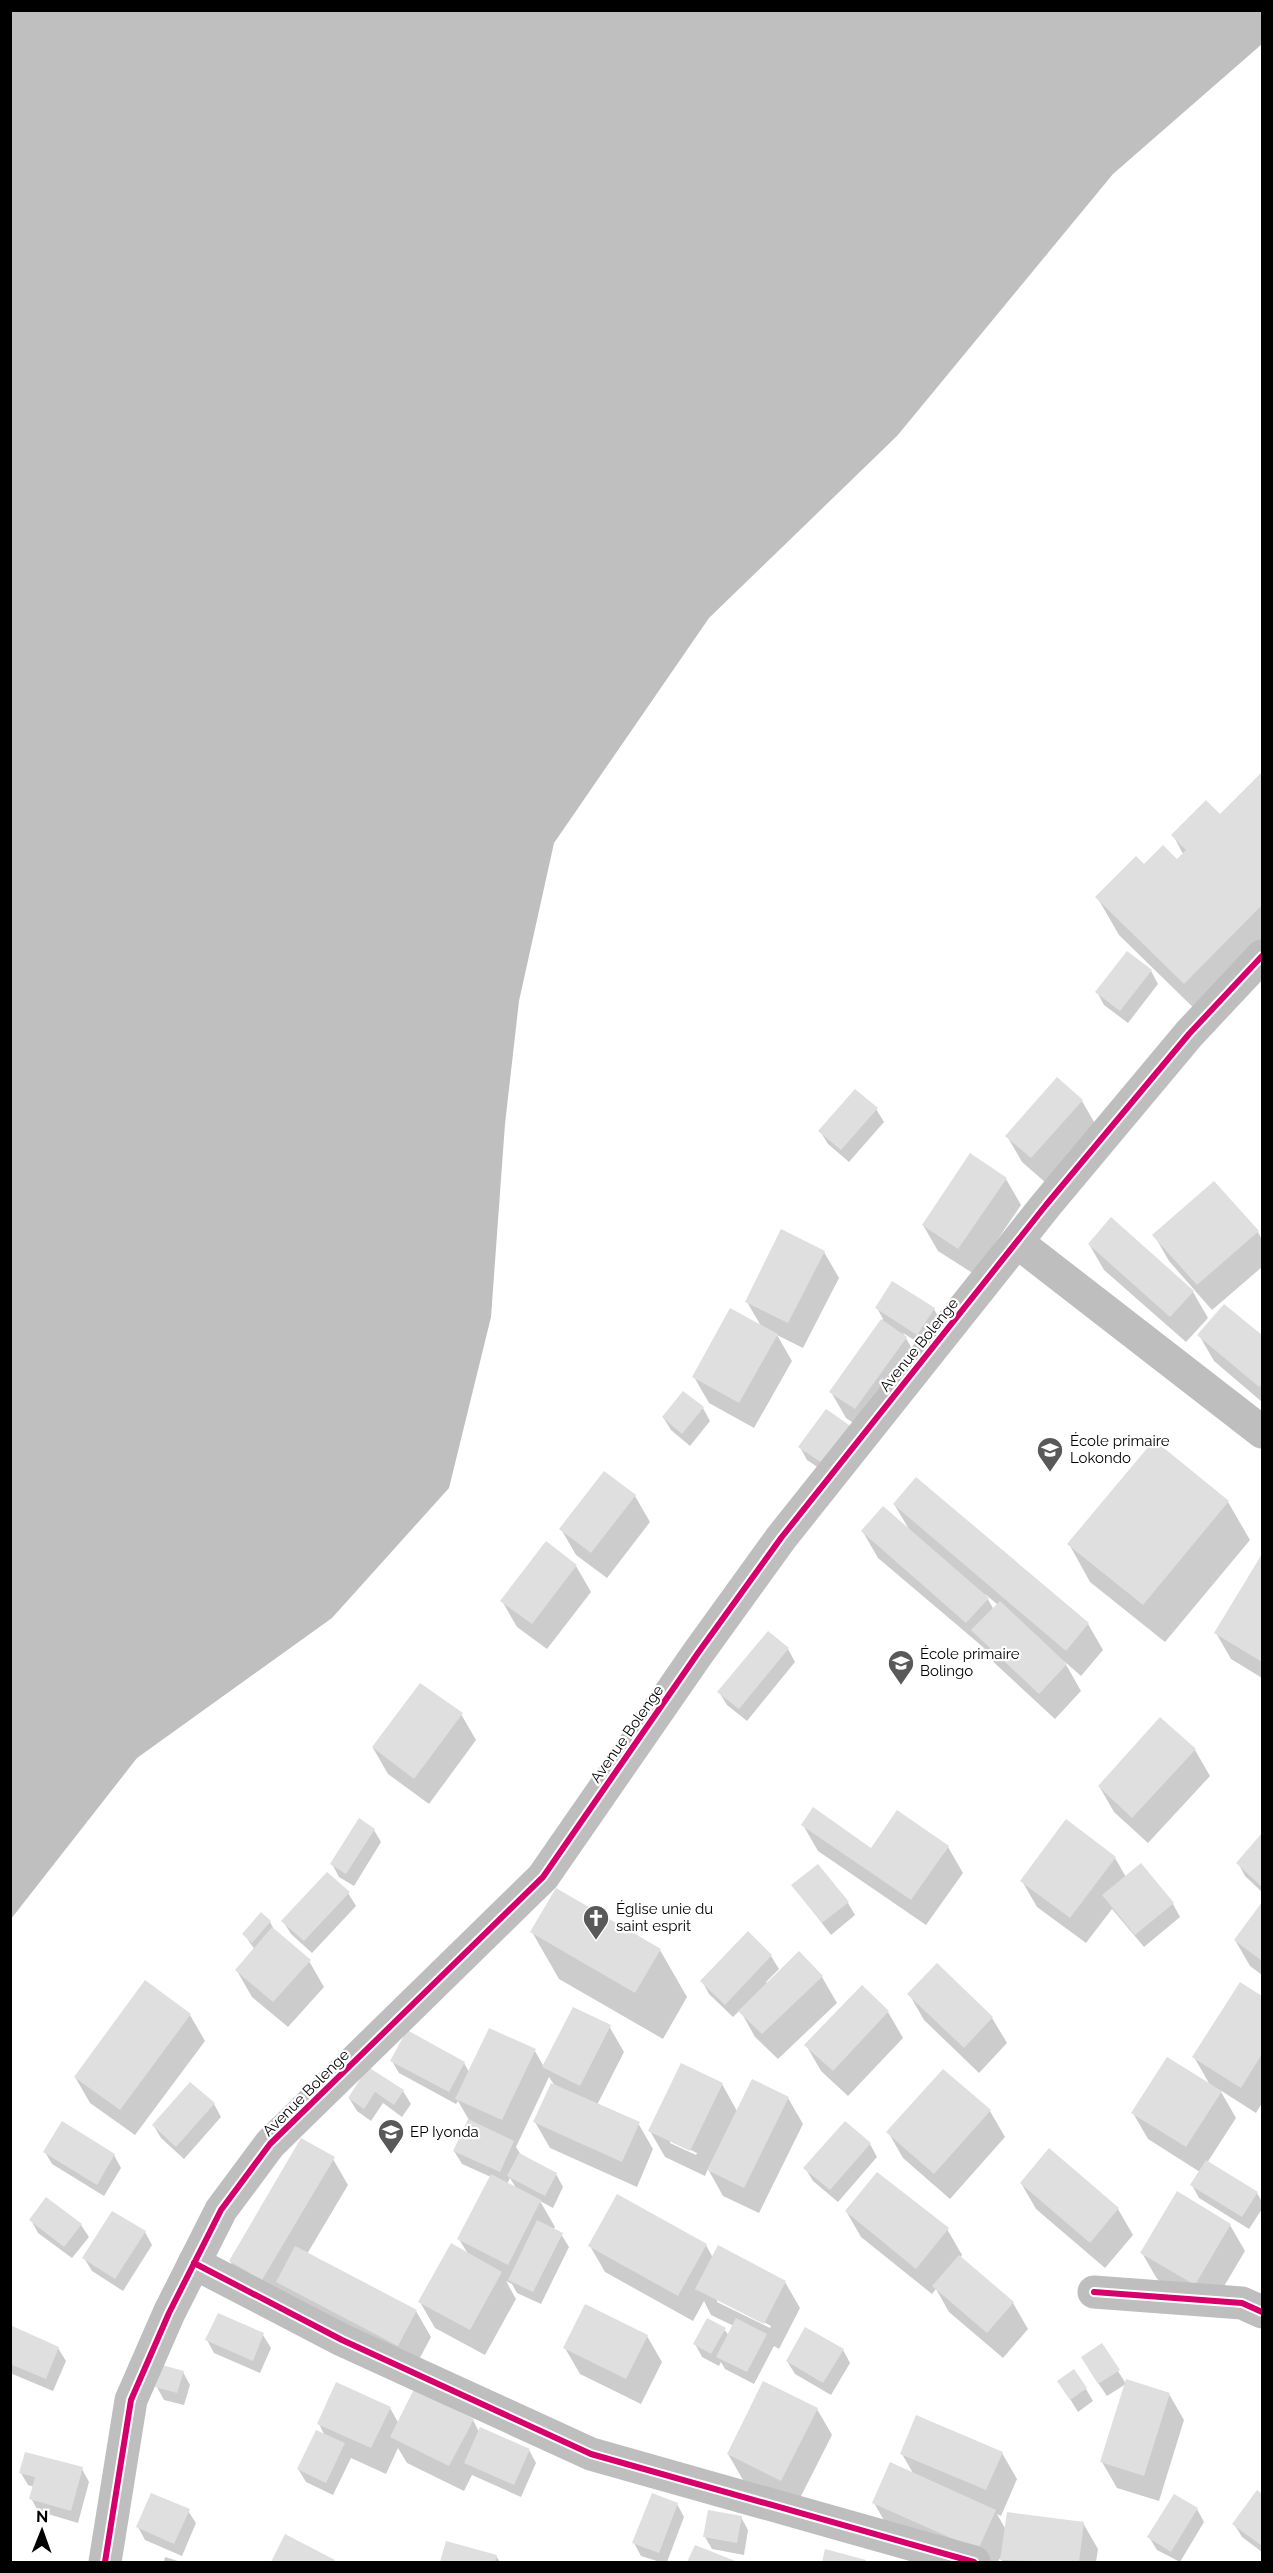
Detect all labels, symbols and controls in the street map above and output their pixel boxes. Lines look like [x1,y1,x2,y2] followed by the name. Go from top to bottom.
[876,1294,962,1395] street label: Avenue Bolenge
[1070,1432,1170,1467] place label: École primaire Lokondo
[1035,1435,1065,1473] school or university icon: École primaire Lokondo
[920,1645,1020,1680] place label: École primaire Bolingo
[886,1648,916,1686] school or university icon: École primaire Bolingo
[587,1682,667,1786] street label: Avenue Bolenge
[616,1900,713,1935] place label: Église unie du saint esprit
[581,1903,611,1941] church icon: Église unie du saint esprit
[259,2046,353,2140] street label: Avenue Bolenge
[376,2117,406,2155] school or university icon: EP Iyonda
[410,2123,479,2141] place label: EP Iyonda
[12,2501,72,2561] north arrow
[36,2507,49,2526] text: N

